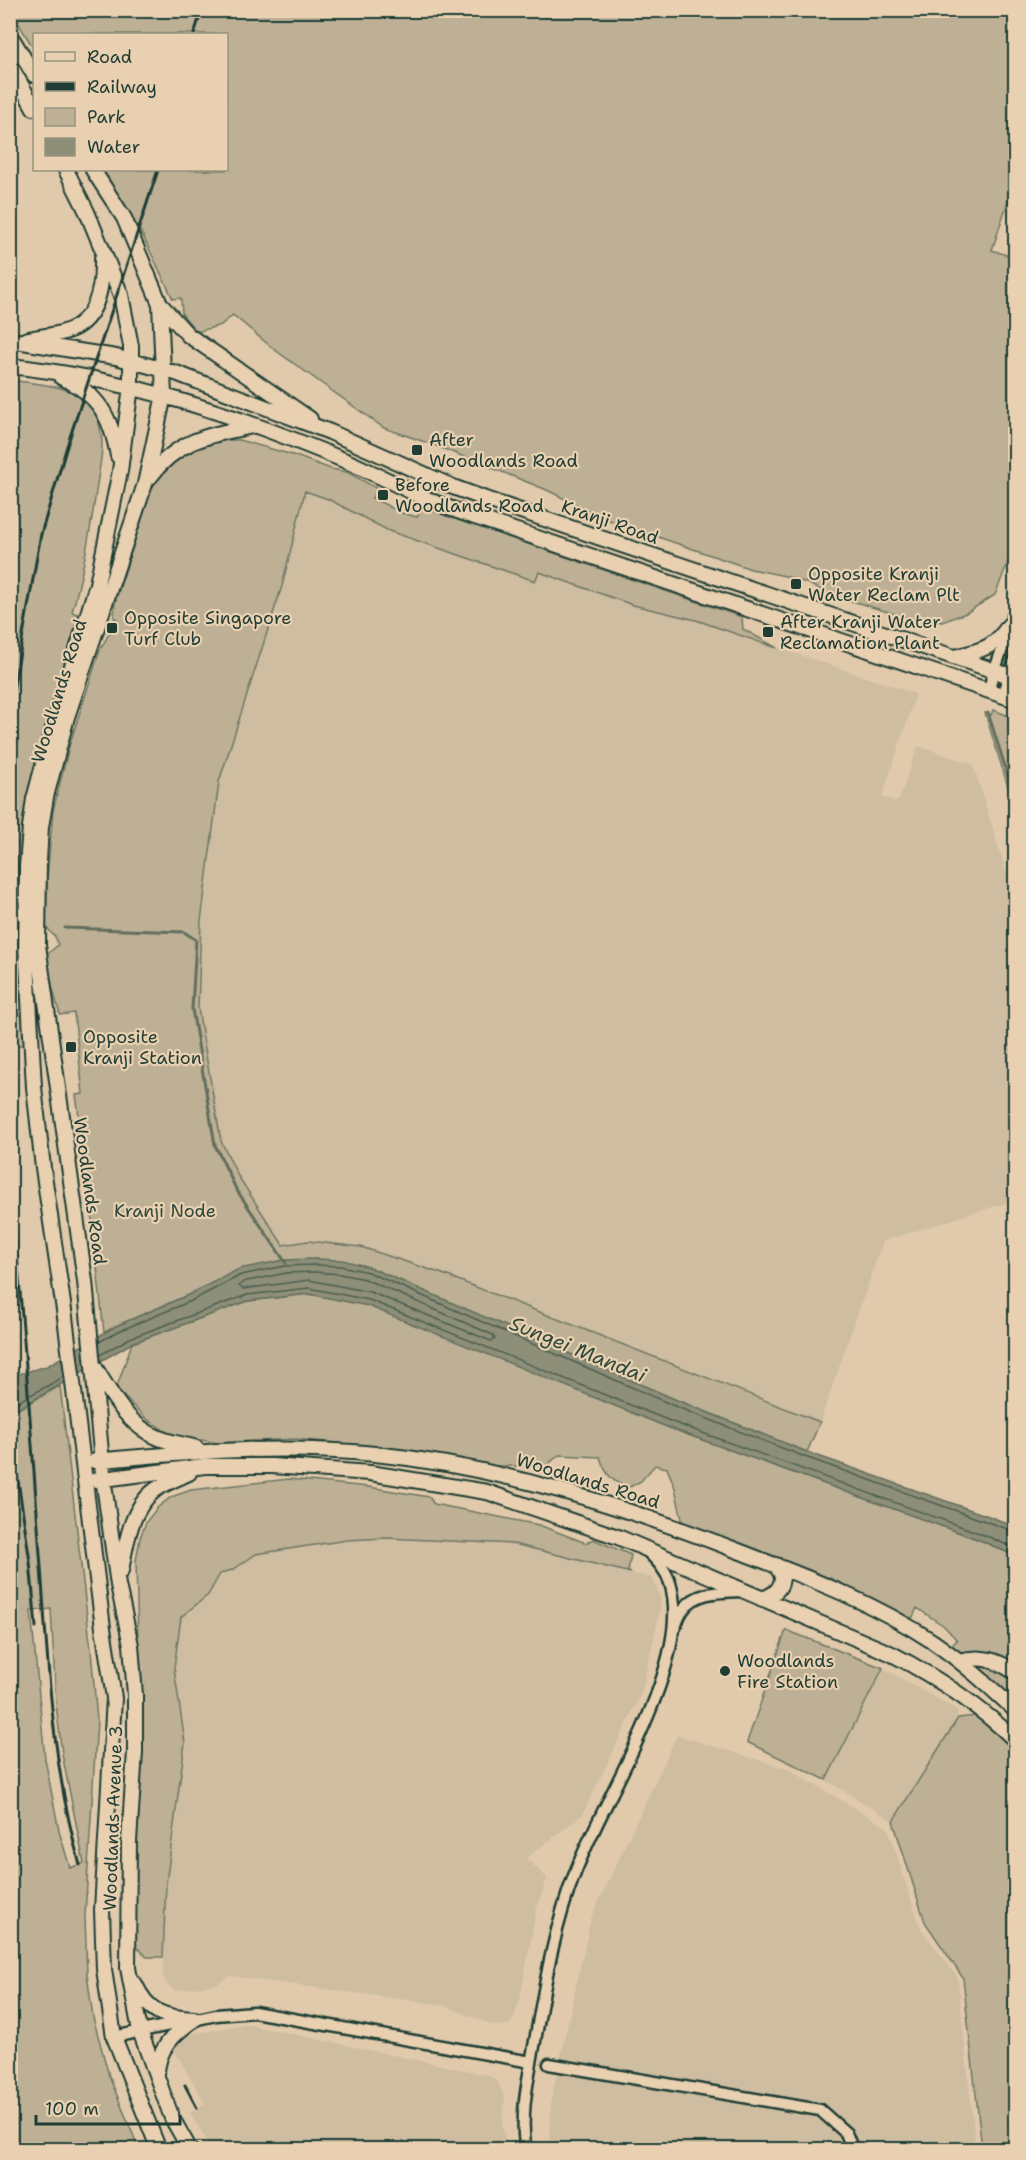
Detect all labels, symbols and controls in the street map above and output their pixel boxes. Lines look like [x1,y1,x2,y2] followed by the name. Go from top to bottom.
[33,33,228,171] legend
[87,45,132,69] text: Road
[87,75,157,99] text: Railway
[87,105,126,129] text: Park
[87,135,140,159] text: Water
[429,428,578,473] place label: After Woodlands Road
[410,443,424,457] marker: After Woodlands Road
[395,473,544,518] place label: Before Woodlands Road
[376,488,390,502] marker: Before Woodlands Road
[558,494,662,550] street label: Kranji Road
[808,562,960,607] place label: Opposite Kranji Water Reclam Plt
[789,577,803,591] marker: Opposite Kranji Water Reclam Plt
[124,606,291,651] place label: Opposite Singapore Turf Club
[780,610,941,655] place label: After Kranji Water Reclamation Plant
[26,616,92,766] street label: Woodlands Road
[105,621,119,635] marker: Opposite Singapore Turf Club
[761,625,775,639] marker: After Kranji Water Reclamation Plant
[83,1025,202,1070] place label: Opposite Kranji Station
[64,1040,78,1054] marker: Opposite Kranji Station
[68,1116,112,1266] street label: Woodlands Road
[114,1199,216,1223] park label: Kranji Node
[506,1310,650,1388] water label: Sungei Mandai
[513,1448,663,1514] street label: Woodlands Road
[737,1649,838,1694] place label: Woodlands Fire Station
[718,1664,732,1678] marker: Woodlands Fire Station
[98,1725,128,1911] street label: Woodlands Avenue 3
[36,2088,180,2126] scale bar
[45,2097,99,2121] text: 100 m

